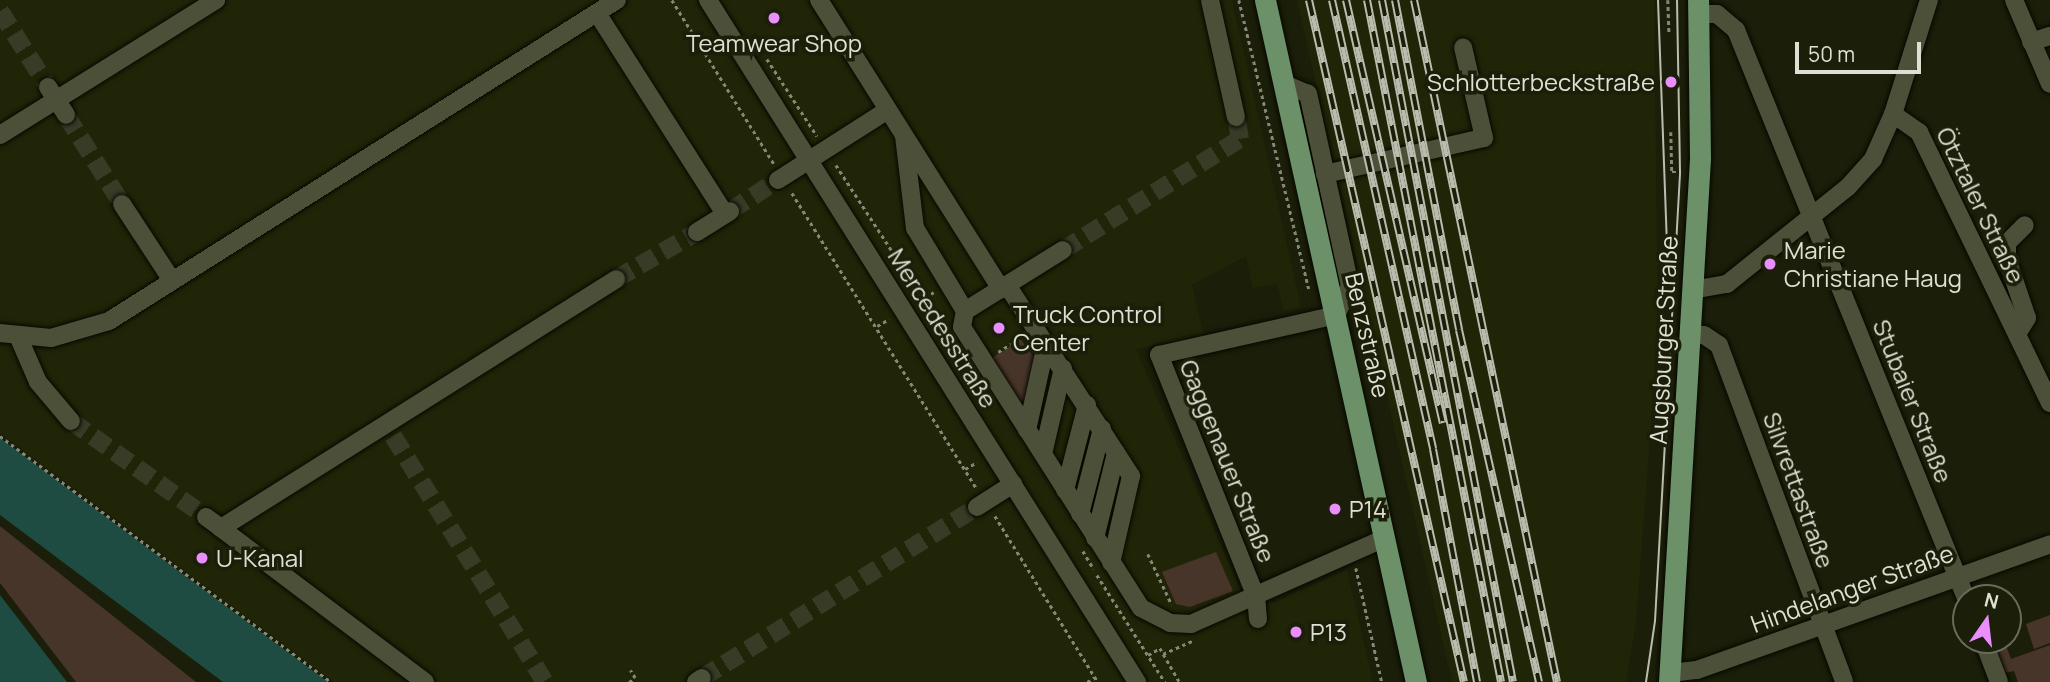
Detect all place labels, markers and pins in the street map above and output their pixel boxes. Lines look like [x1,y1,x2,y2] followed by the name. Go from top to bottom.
[766,10,782,26] marker: Teamwear Shop
[686,29,862,57] place label: Teamwear Shop
[1427,68,1655,96] place label: Schlotterbeckstraße
[1661,72,1681,92] marker: Schlotterbeckstraße
[1784,236,1962,292] place label: Marie Christiane Haug
[1762,256,1778,272] marker: Marie Christiane Haug
[1013,300,1162,356] place label: Truck Control Center
[991,320,1007,336] marker: Truck Control Center
[1349,495,1387,523] place label: P14
[1327,501,1343,517] marker: P14
[216,544,304,572] place label: U-Kanal
[194,550,210,566] marker: U-Kanal
[1310,618,1347,646] place label: P13
[1288,624,1304,640] marker: P13

